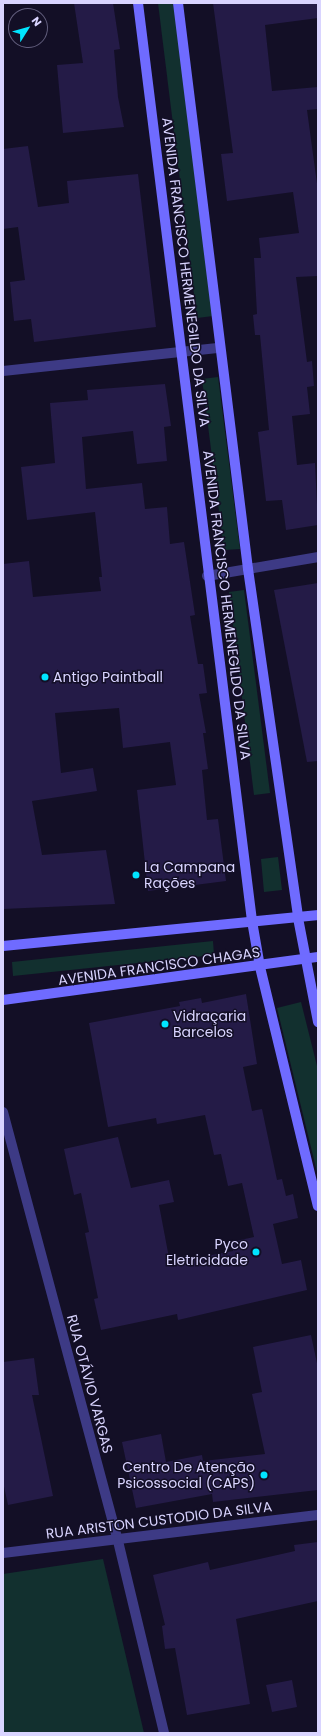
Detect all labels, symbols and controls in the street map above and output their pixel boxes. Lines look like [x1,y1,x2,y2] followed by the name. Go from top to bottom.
[8,8,48,48] north arrow
[28,13,46,30] text: N
[159,116,213,428] street label: AVENIDA FRANCISCO HERMENEGILDO DA SILVA
[200,449,254,761] street label: AVENIDA FRANCISCO HERMENEGILDO DA SILVA
[53,669,163,685] place label: Antigo Paintball
[40,672,50,682] marker: Antigo Paintball
[144,859,235,892] place label: La Campana Rações
[131,870,141,880] marker: La Campana Rações
[57,944,261,988] street label: AVENIDA FRANCISCO CHAGAS
[173,1008,246,1040] place label: Vidraçaria Barcelos
[160,1019,170,1029] marker: Vidraçaria Barcelos
[166,1236,248,1268] place label: Pyco Eletricidade
[251,1247,261,1257] marker: Pyco Eletricidade
[63,1313,117,1455] street label: RUA OTÁVIO VARGAS
[117,1459,255,1492] place label: Centro De Atenção Psicossocial (CAPS)
[258,1469,270,1481] marker: Centro De Atenção Psicossocial (CAPS)
[45,1498,273,1542] street label: RUA ARISTON CUSTODIO DA SILVA

